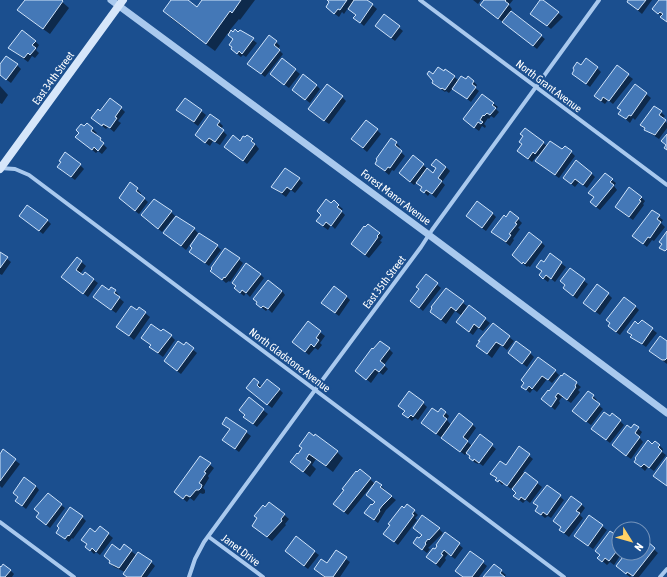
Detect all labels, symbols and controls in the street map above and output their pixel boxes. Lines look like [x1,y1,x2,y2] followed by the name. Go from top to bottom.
[30,49,76,107] street label: East 34th Street
[514,57,584,115] street label: North Grant Avenue
[359,167,433,227] street label: Forest Manor Avenue
[360,253,408,311] street label: East 35th Street
[247,326,333,394] street label: North Gladstone Avenue
[611,521,651,561] north arrow
[219,532,263,568] street label: Janet Drive
[632,541,646,553] text: N

